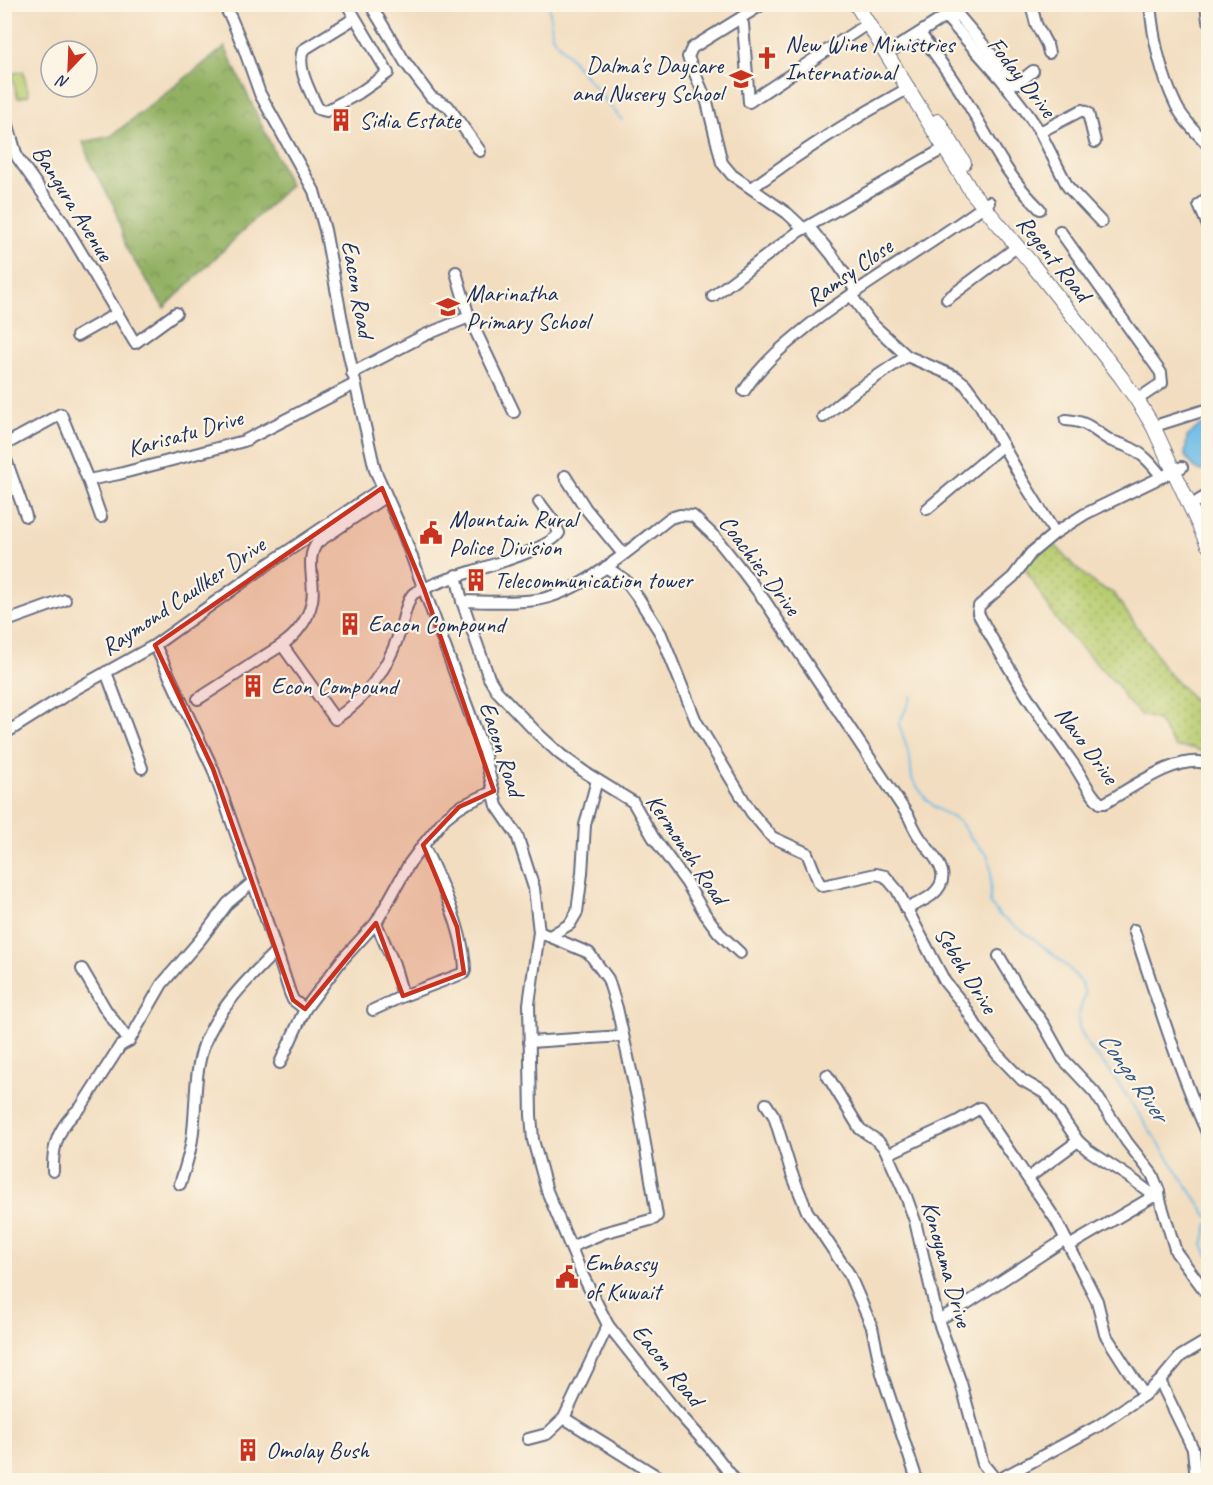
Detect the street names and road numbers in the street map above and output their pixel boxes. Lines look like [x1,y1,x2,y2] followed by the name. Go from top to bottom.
[981,30,1064,125] street label: Foday Drive
[26,140,121,268] street label: Bangura Avenue
[1010,209,1100,310] street label: Regent Road
[800,230,900,313] street label: Ramsy Close
[335,238,382,343] street label: Eacon Road
[124,402,248,464] street label: Karisatu Drive
[712,509,809,623] street label: Coachies Drive
[95,529,273,662] street label: Raymond Caullker Drive
[473,698,532,804] street label: Eacon Road
[1049,700,1127,792] street label: Navo Drive
[639,788,737,913] street label: Kermoneh Road
[928,921,1006,1021] street label: Sebeh Drive
[915,1198,980,1332] street label: Konoyama Drive
[626,1318,713,1415] street label: Eacon Road

